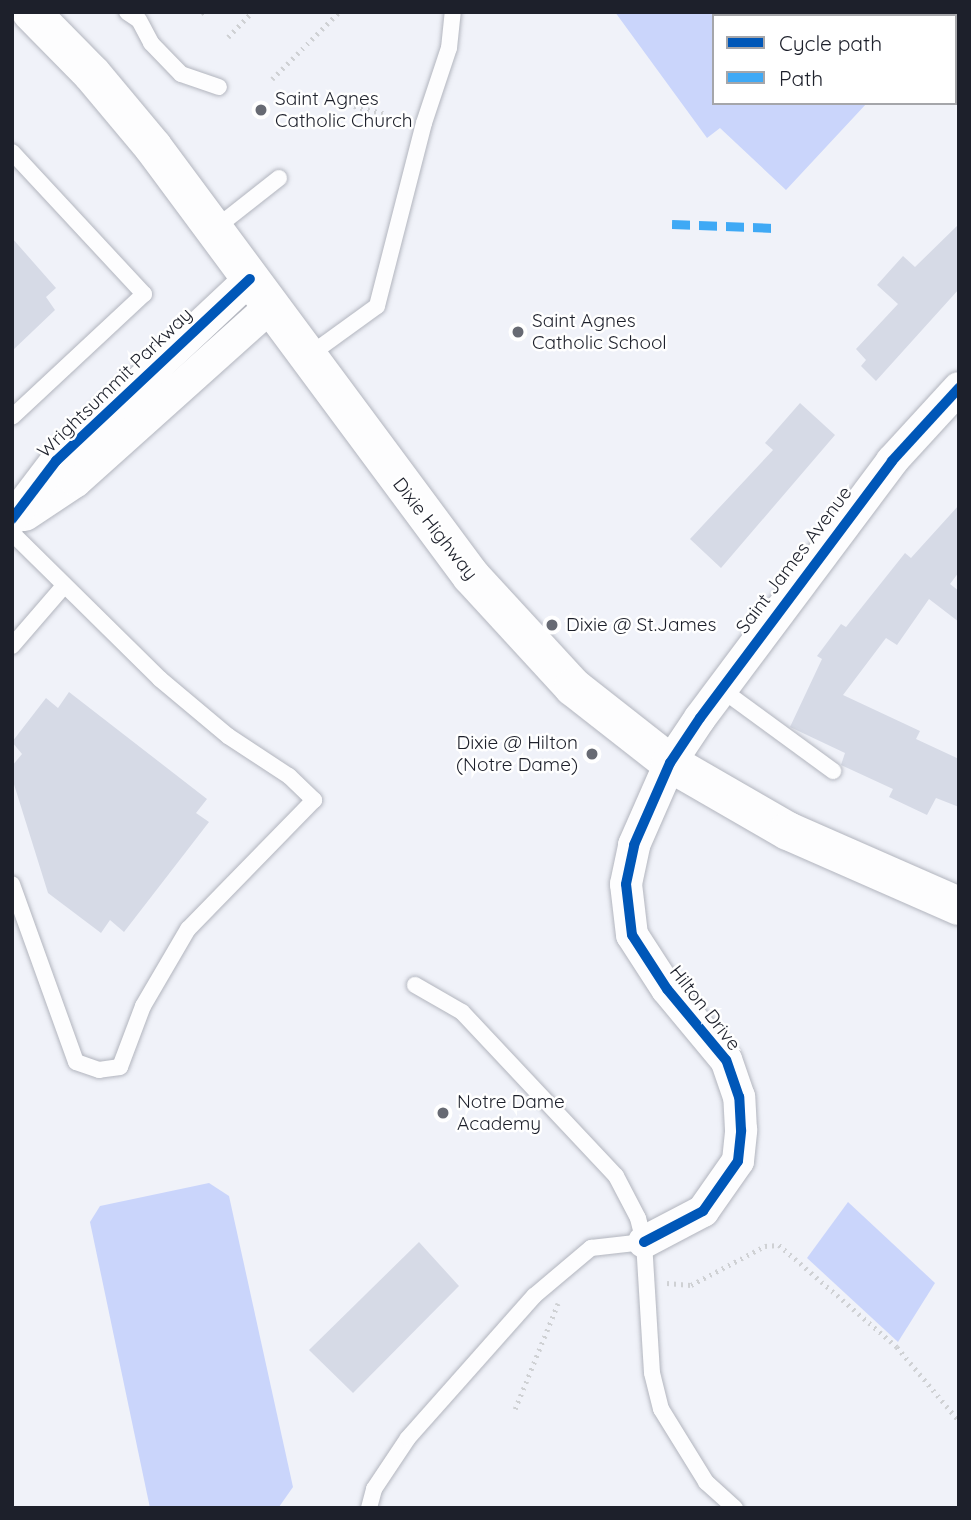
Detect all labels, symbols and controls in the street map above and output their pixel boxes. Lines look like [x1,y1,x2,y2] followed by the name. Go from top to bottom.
[712,14,957,105] legend
[779,30,882,56] text: Cycle path
[779,65,823,91] text: Path
[275,88,413,132] place label: Saint Agnes Catholic Church
[253,102,269,118] marker: Saint Agnes Catholic Church
[33,303,197,463] street label: Wrightsummit Parkway
[532,310,667,354] place label: Saint Agnes Catholic School
[510,324,526,340] marker: Saint Agnes Catholic School
[388,473,482,585] street label: Dixie Highway
[731,482,857,638] street label: Saint James Avenue
[566,614,716,636] place label: Dixie @ St.James
[544,617,560,633] marker: Dixie @ St.James
[456,732,578,776] place label: Dixie @ Hilton (Notre Dame)
[584,746,600,762] marker: Dixie @ Hilton (Notre Dame)
[665,961,745,1055] street label: Hilton Drive
[457,1091,565,1135] place label: Notre Dame Academy
[435,1105,451,1121] marker: Notre Dame Academy

